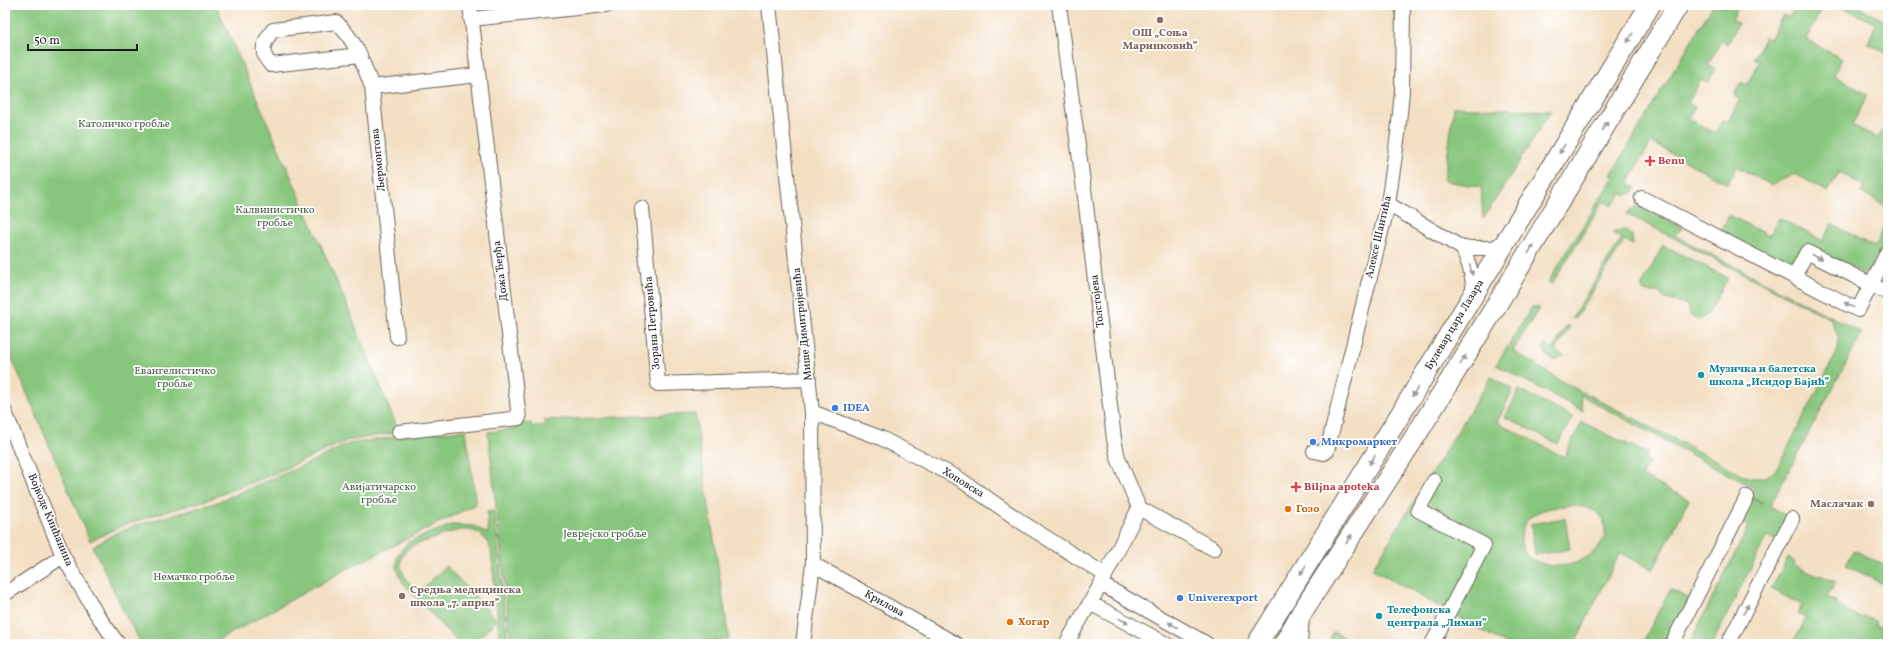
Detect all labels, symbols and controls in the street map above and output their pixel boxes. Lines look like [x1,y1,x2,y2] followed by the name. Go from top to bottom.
[1155,15,1165,25] marker: ОШ „Соња Маринковић”
[28,26,137,52] scale bar
[1122,26,1198,54] place label: ОШ „Соња Маринковић”
[34,33,60,49] text: 50 m
[1626,33,1634,43] one-way arrow
[78,117,170,132] park label: Католичко гробље
[1601,120,1608,132] one-way arrow
[368,127,390,192] street label: Љермонтова
[1559,143,1566,155] one-way arrow
[1658,154,1685,169] place label: Benu
[1645,156,1655,166] marker: Benu
[1362,194,1396,280] street label: Алексе Шантића
[235,203,315,231] park label: Калвинистичко гробље
[490,239,512,302] street label: Дожа Ђерђа
[1527,243,1534,255] one-way arrow
[1811,254,1823,260] one-way arrow
[1468,264,1474,277] one-way arrow
[790,266,816,381] street label: Мише Димитријевића
[1087,273,1109,328] street label: Толстојева
[641,275,665,370] street label: Зорана Петровића
[1422,276,1488,373] street label: Булевар цара Лазара
[1843,302,1854,308] one-way arrow
[1459,354,1466,366] one-way arrow
[1709,362,1829,390] place label: Музичка и балетска школа „Исидор Бајић”
[134,364,216,392] park label: Евангелистичко гробље
[1696,370,1706,380] marker: Музичка и балетска школа „Исидор Бајић”
[1411,386,1418,398] one-way arrow
[843,401,870,416] place label: IDEA
[830,403,840,413] marker: IDEA
[1321,435,1397,450] place label: Микромаркет
[1308,437,1318,447] marker: Микромаркет
[1368,455,1376,465] one-way arrow
[939,464,987,502] street label: Хоповска
[24,471,77,569] street label: Војводе Книћанина
[342,480,416,508] park label: Авијатичарско гробље
[1304,480,1379,495] place label: Biljna apoteka
[1291,482,1301,492] marker: Biljna apoteka
[1810,497,1863,512] place label: Маслачак
[1866,499,1876,509] marker: Маслачак
[1296,502,1319,517] place label: Гозо
[1283,504,1293,514] marker: Гозо
[563,527,647,542] park label: Јеврејско гробље
[1345,534,1353,545] one-way arrow
[1299,565,1307,575] one-way arrow
[153,570,235,585] park label: Немачко гробље
[410,583,521,611] place label: Средња медицинска школа „7. април”
[861,587,907,621] street label: Крилова
[397,591,407,601] marker: Средња медицинска школа „7. април”
[1188,591,1258,606] place label: Univerexport
[1175,593,1185,603] marker: Univerexport
[1387,603,1487,631] place label: Телефонска централа „Лиман”
[1743,604,1749,615] one-way arrow
[1374,611,1384,621] marker: Телефонска централа „Лиман”
[1018,615,1050,630] place label: Хогар
[1005,617,1015,627] marker: Хогар
[1118,618,1130,625] one-way arrow
[1167,621,1179,628] one-way arrow

